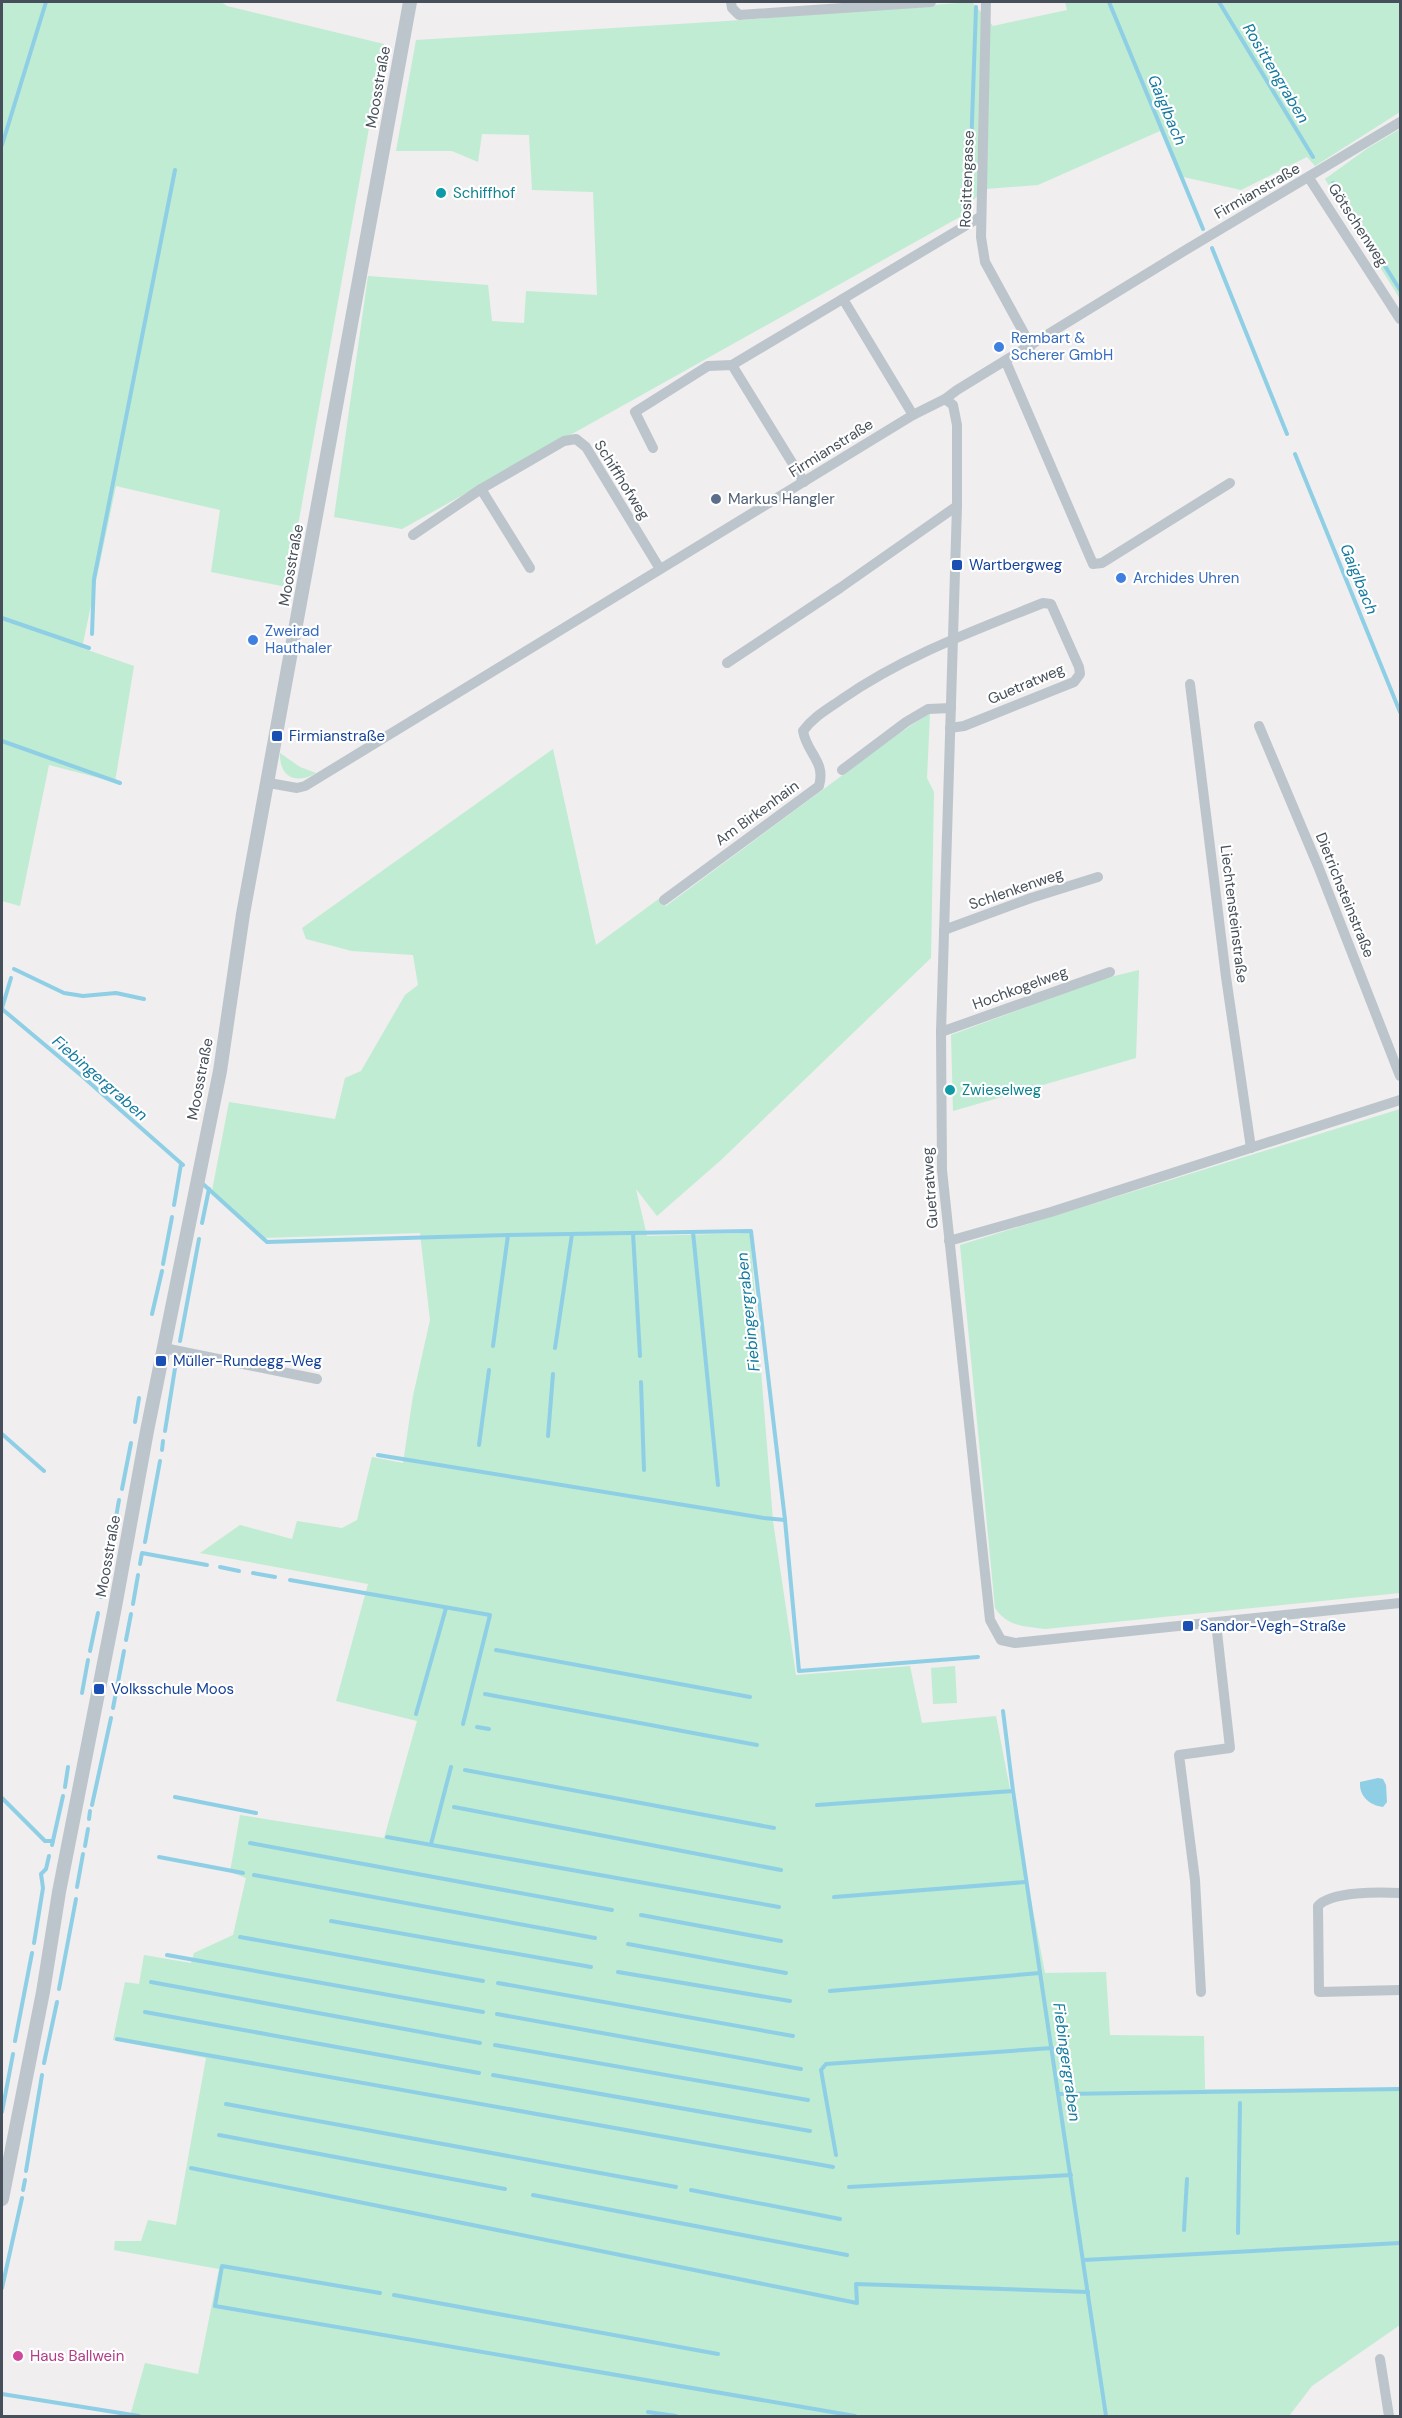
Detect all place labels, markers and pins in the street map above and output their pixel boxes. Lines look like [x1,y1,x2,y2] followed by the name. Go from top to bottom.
[453,183,515,203] place label: Schiffhof
[434,186,448,200] marker: Schiffhof
[1011,328,1113,365] place label: Rembart & Scherer GmbH
[992,340,1006,354] marker: Rembart & Scherer GmbH
[728,489,835,509] place label: Markus Hangler
[709,492,723,506] marker: Markus Hangler
[969,555,1062,575] place label: Wartbergweg
[950,558,964,572] marker: Wartbergweg
[1133,568,1239,588] place label: Archides Uhren
[1114,571,1128,585] marker: Archides Uhren
[265,621,333,658] place label: Zweirad Hauthaler
[246,633,260,647] marker: Zweirad Hauthaler
[289,726,385,746] place label: Firmianstraße
[270,729,284,743] marker: Firmianstraße
[962,1080,1041,1100] place label: Zwieselweg
[943,1083,957,1097] marker: Zwieselweg
[173,1351,322,1371] place label: Müller-Rundegg-Weg
[154,1354,168,1368] marker: Müller-Rundegg-Weg
[1200,1616,1346,1636] place label: Sandor-Vegh-Straße
[1181,1619,1195,1633] marker: Sandor-Vegh-Straße
[111,1679,234,1699] place label: Volksschule Moos
[92,1682,106,1696] marker: Volksschule Moos
[30,2346,124,2366] place label: Haus Ballwein
[11,2349,25,2363] marker: Haus Ballwein

